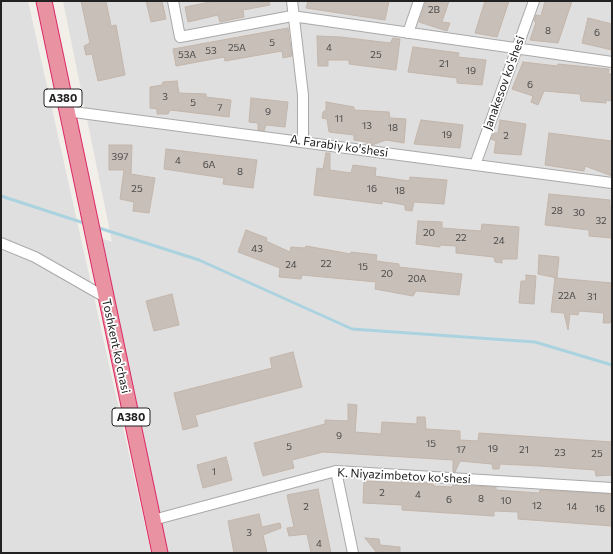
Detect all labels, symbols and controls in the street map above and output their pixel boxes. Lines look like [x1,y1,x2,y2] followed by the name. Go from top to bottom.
[428,4,440,16] house number: 2B
[545,25,551,37] house number: 8
[594,27,600,39] house number: 6
[480,34,528,132] street label: Janakesov ko'shesi
[269,37,275,49] house number: 5
[228,42,246,54] house number: 25A
[326,42,332,54] house number: 4
[205,45,217,57] house number: 53
[178,49,196,61] house number: 53A
[370,49,382,61] house number: 25
[439,58,449,70] house number: 21
[466,65,476,77] house number: 19
[527,79,533,91] house number: 6
[44,89,82,107] road number: A380
[162,91,168,103] house number: 3
[190,97,196,109] house number: 5
[217,102,223,114] house number: 7
[265,106,271,118] house number: 9
[335,113,343,125] house number: 11
[362,120,372,132] house number: 13
[388,122,398,134] house number: 18
[442,129,452,141] house number: 19
[503,130,509,142] house number: 2
[289,132,389,160] street label: A. Farabiy ko'shesi
[111,151,129,163] house number: 397
[175,155,181,167] house number: 4
[203,159,215,171] house number: 6A
[237,166,243,178] house number: 8
[131,183,143,195] house number: 25
[367,183,377,195] house number: 16
[395,185,405,197] house number: 18
[551,205,563,217] house number: 28
[573,207,585,219] house number: 30
[595,215,607,227] house number: 32
[423,227,435,239] house number: 20
[455,232,467,244] house number: 22
[493,235,505,247] house number: 24
[251,243,263,255] house number: 43
[320,258,332,270] house number: 22
[285,259,297,271] house number: 24
[358,261,368,273] house number: 15
[381,268,393,280] house number: 20
[408,273,426,285] house number: 20A
[558,290,576,302] house number: 22A
[587,291,597,303] house number: 31
[99,297,133,395] street label: Toshkent ko'chasi
[112,408,150,426] road number: A380
[336,430,342,442] house number: 9
[426,438,436,450] house number: 15
[286,441,292,453] house number: 5
[488,443,498,455] house number: 19
[456,444,466,456] house number: 17
[519,444,529,456] house number: 21
[554,447,566,459] house number: 23
[591,448,603,460] house number: 25
[337,465,471,487] street label: K. Niyazimbetov ko'shesi
[212,466,216,478] house number: 1
[379,487,385,499] house number: 2
[415,489,421,501] house number: 4
[478,493,484,505] house number: 8
[446,494,452,506] house number: 6
[501,495,511,507] house number: 10
[532,500,542,512] house number: 12
[303,501,309,513] house number: 2
[567,501,577,513] house number: 14
[595,503,605,515] house number: 16
[246,527,252,539] house number: 3
[316,538,322,550] house number: 4

